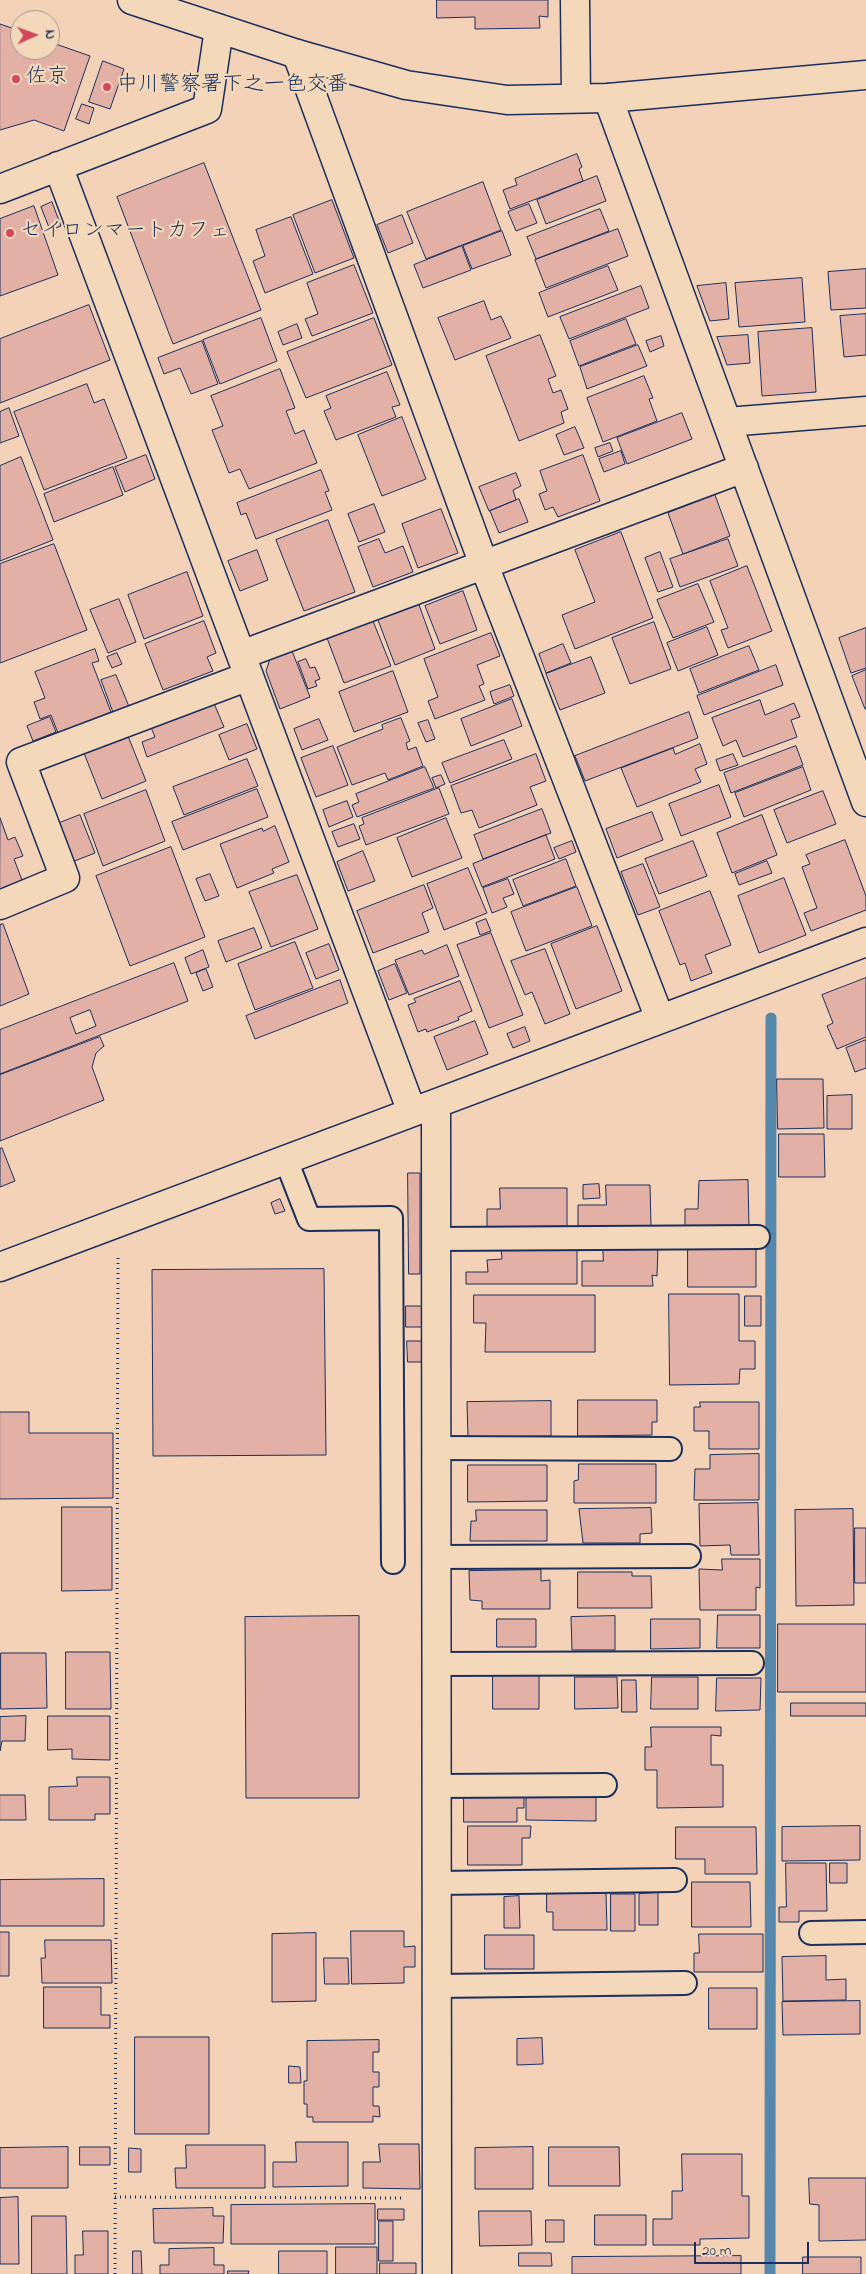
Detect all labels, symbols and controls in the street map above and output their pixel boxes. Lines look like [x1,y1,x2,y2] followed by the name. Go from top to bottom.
[10,10,60,60] north arrow
[39,29,60,40] text: N
[26,66,68,92] place label: 佐京
[10,73,22,85] marker: 佐京
[117,74,348,100] place label: 中川警察署下之一色交番
[101,81,113,93] marker: 中川警察署下之一色交番
[20,220,230,246] place label: セイロンマートカフェ
[4,227,16,239] marker: セイロンマートカフェ
[696,2232,811,2264] scale bar
[702,2240,731,2262] text: 20 m

